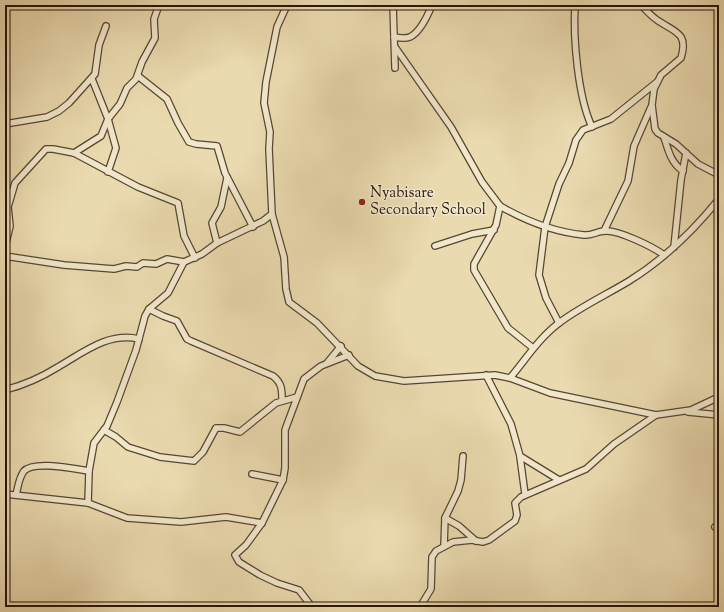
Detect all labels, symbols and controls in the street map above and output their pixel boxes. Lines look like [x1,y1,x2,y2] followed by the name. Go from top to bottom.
[370,183,486,221] place label: Nyabisare Secondary School
[357,197,367,207] marker: Nyabisare Secondary School

